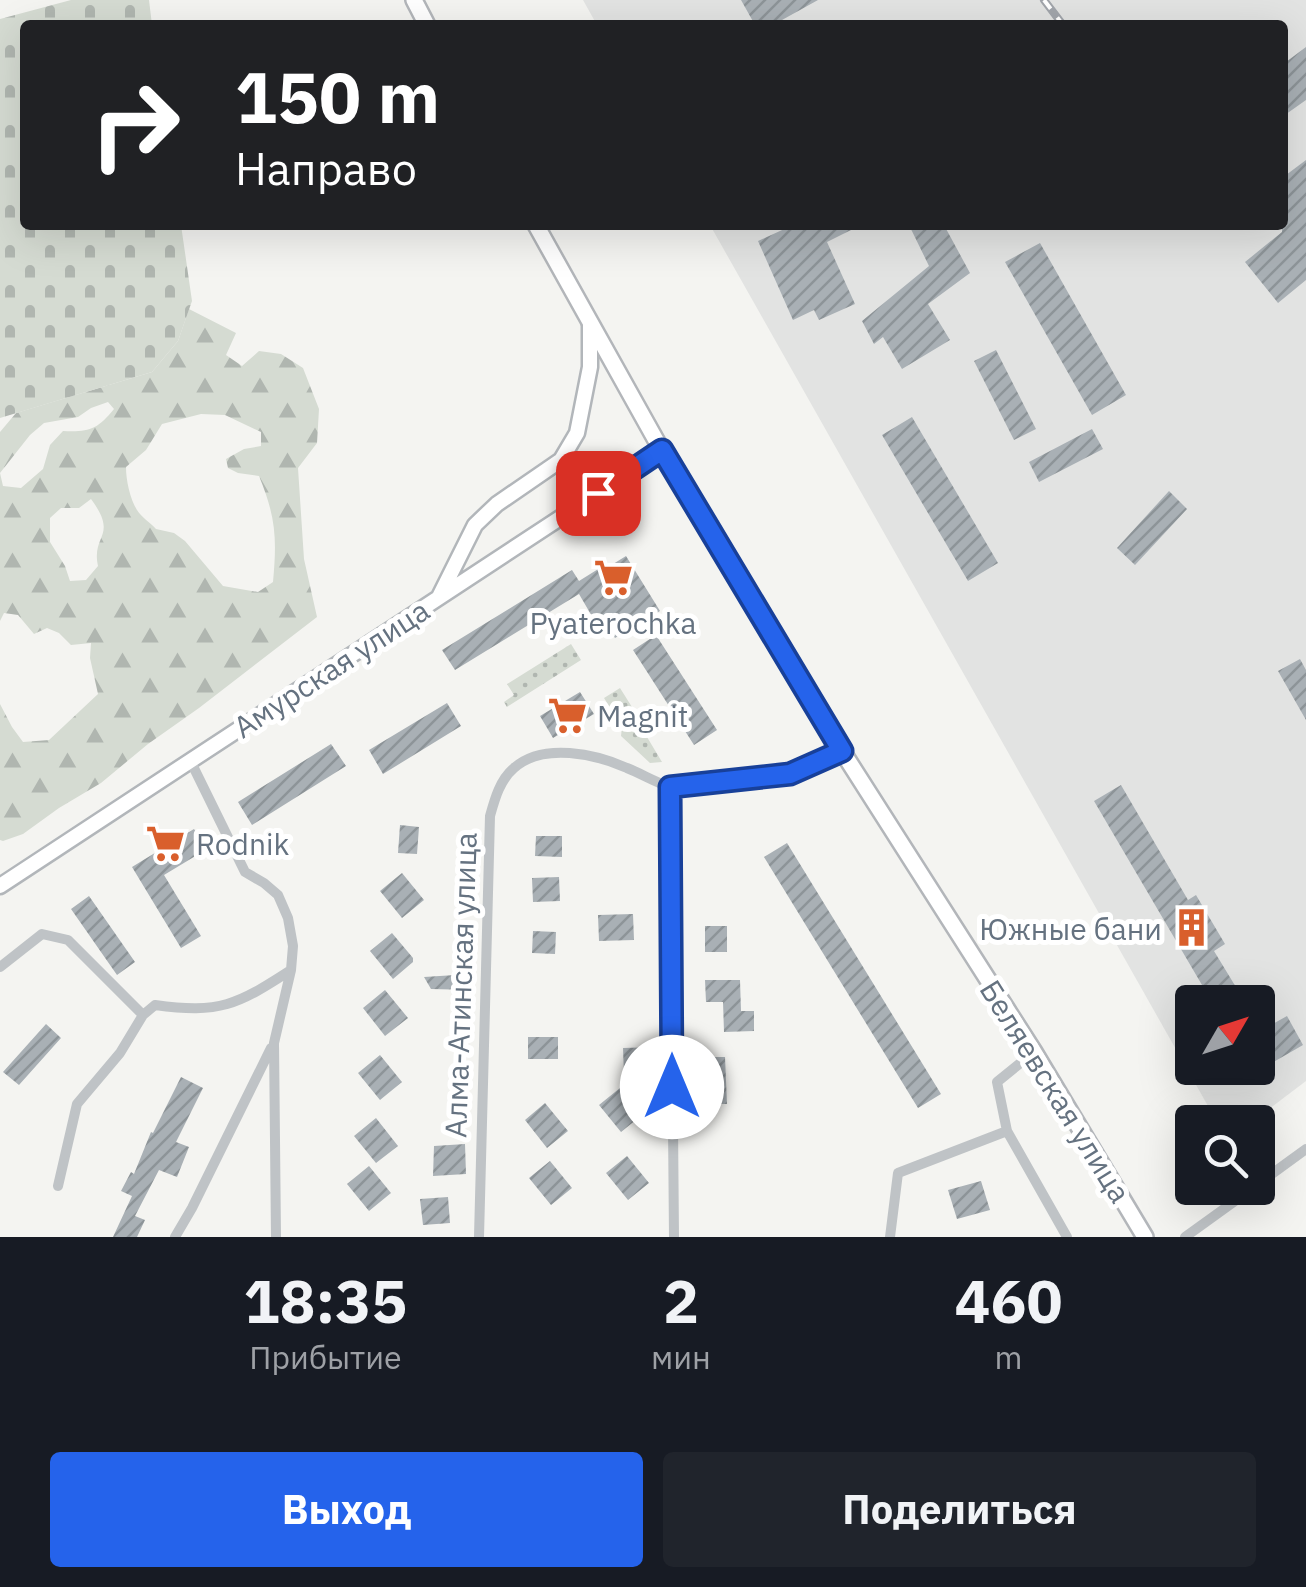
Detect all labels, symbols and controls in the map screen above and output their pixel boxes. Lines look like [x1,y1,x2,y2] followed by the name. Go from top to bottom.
[235,51,440,142] text: 150 m
[70,60,200,190] icon: right
[235,139,417,197] text: Направо
[556,451,641,536] pin
[571,466,626,521] icon: arrive
[592,557,634,599] supermarket icon: Pyaterochka
[226,590,436,746] street label: Амурская улица
[529,603,697,642] place label: Pyaterochka
[546,694,588,736] supermarket icon: Magnit
[597,696,688,735] place label: Magnit
[145,822,187,864] supermarket icon: Rodnik
[196,824,289,863] place label: Rodnik
[435,832,485,1138] street label: Алма-Атинская улица
[1171,907,1213,949] building icon: Южные бани
[979,909,1162,948] place label: Южные бани
[972,972,1140,1210] street label: Беляевская улица
[1175,985,1275,1085] north arrow
[1175,985,1275,1205] map controls
[620,1035,724,1139] position arrow
[1175,1105,1275,1205] button: search
[244,1261,407,1340] text: 18:35
[663,1261,699,1340] text: 2
[954,1261,1062,1340] text: 460
[249,1336,402,1378] text: Прибытие
[651,1336,711,1378] text: мин
[994,1336,1022,1378] text: m
[50,1452,643,1567] button: Выход
[663,1452,1256,1567] button: Поделиться

